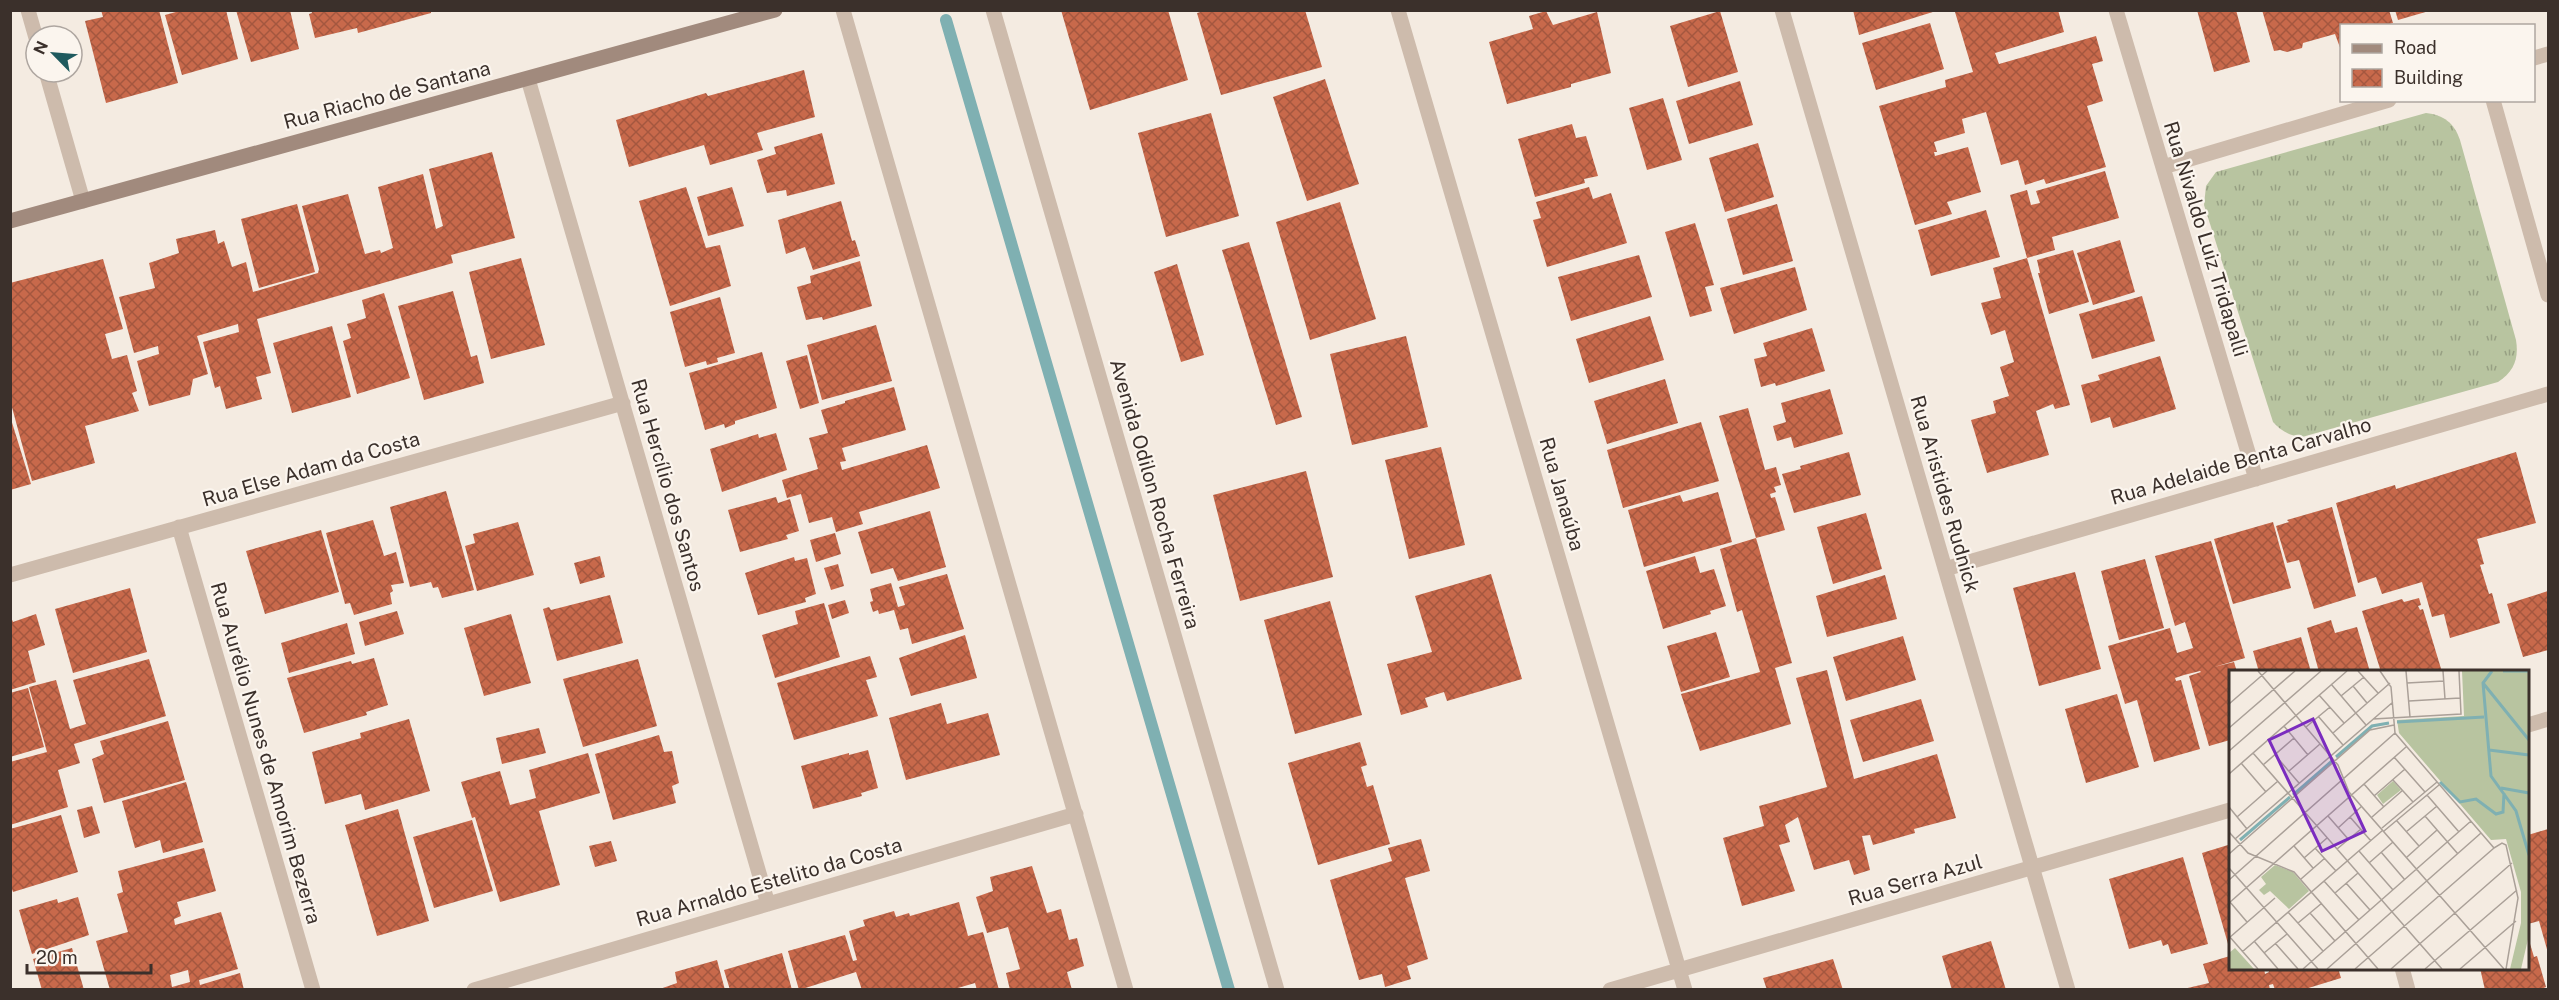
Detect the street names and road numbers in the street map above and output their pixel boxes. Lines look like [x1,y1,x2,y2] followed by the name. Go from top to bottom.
[281,56,493,134] street label: Rua Riacho de Santana
[2159,119,2253,359] street label: Rua Nivaldo Luiz Tridapalli
[1105,356,1205,632] street label: Avenida Odilon Rocha Ferreira
[626,376,710,594] street label: Rua Hercílio dos Santos
[1905,393,1985,595] street label: Rua Aristides Rudnick
[2108,412,2374,510] street label: Rua Adelaide Benta Carvalho
[199,426,423,512] street label: Rua Else Adam da Costa
[1534,435,1590,553] street label: Rua Janaúba
[206,579,326,927] street label: Rua Aurélio Nunes de Amorim Bezerra
[633,832,905,932] street label: Rua Arnaldo Estelito da Costa
[1845,849,1985,911] street label: Rua Serra Azul

